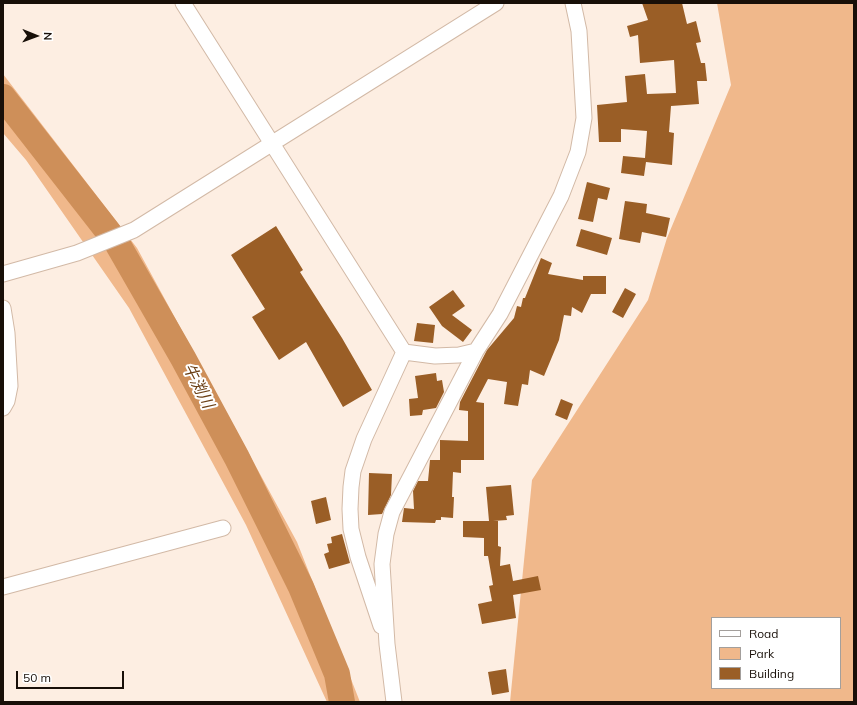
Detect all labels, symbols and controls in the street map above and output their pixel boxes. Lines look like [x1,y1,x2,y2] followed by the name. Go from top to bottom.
[16,16,56,56] north arrow
[41,32,55,40] text: N
[179,360,217,412] water label: 牛渕川
[711,617,841,689] legend
[749,626,778,641] text: Road
[749,646,774,661] text: Park
[18,663,126,689] scale bar
[749,666,794,681] text: Building
[23,670,51,685] text: 50 m

